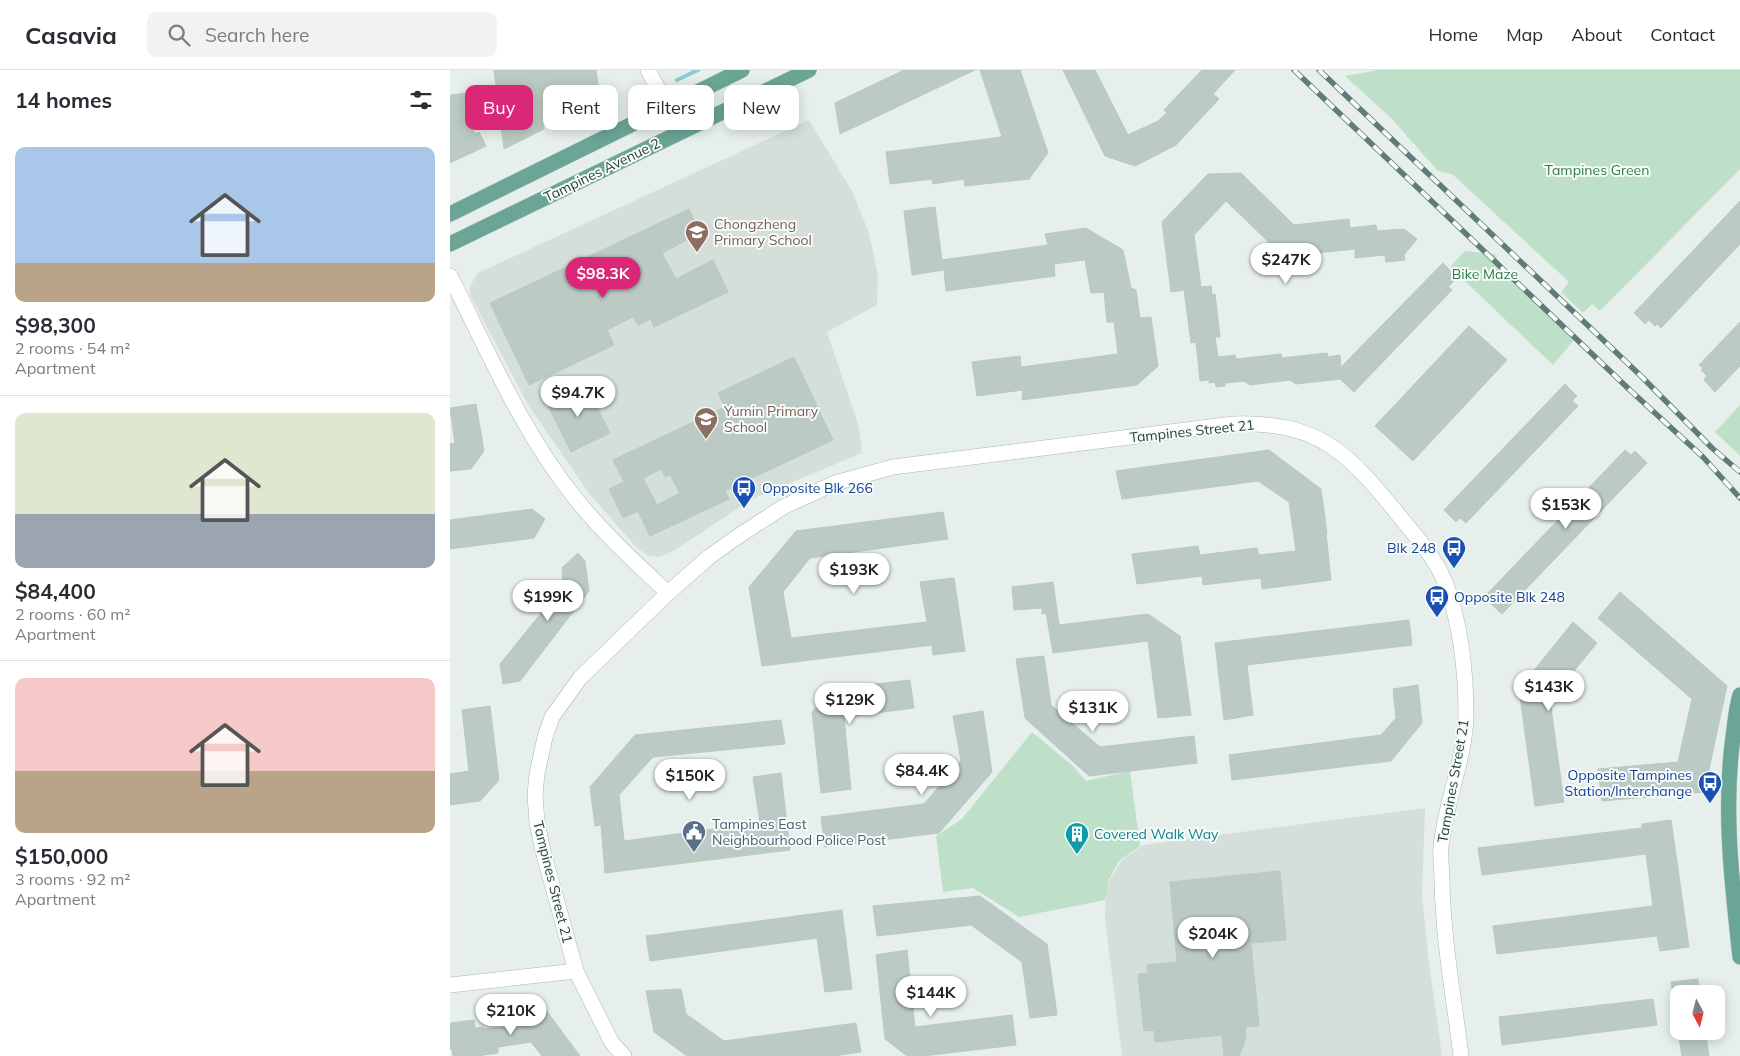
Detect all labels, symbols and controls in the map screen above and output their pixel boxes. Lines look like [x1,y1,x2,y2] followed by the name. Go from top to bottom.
[147,12,497,57] search box
[25,20,117,50] text: Casavia
[165,21,193,49] icon: search
[205,23,309,47] text: Search here
[1428,23,1478,46] text: Home
[1506,23,1543,46] text: Map
[1571,23,1622,46] text: About
[1650,23,1715,46] text: Contact
[465,85,533,130] chip: Buy
[543,85,618,130] chip: Rent
[628,85,714,130] chip: Filters
[724,85,799,130] chip: New
[407,86,435,114] icon: filters
[15,87,112,113] text: 14 homes
[541,134,663,206] street label: Tampines Avenue 2
[1545,161,1649,179] park label: Tampines Green
[180,180,270,270] icon: home
[714,215,812,249] place label: Chongzheng Primary School
[684,219,710,253] school or university icon: Chongzheng Primary School
[1251,242,1321,285] pin: $247K
[1261,249,1311,269] text: $247K
[562,256,644,299] pin: $98.3K
[576,263,630,283] text: $98.3K
[1452,265,1518,283] park label: Bike Maze
[15,312,96,338] text: $98,300
[15,338,130,358] text: 2 rooms · 54 m²
[15,358,96,378] text: Apartment
[537,376,619,418] pin: $94.7K
[551,382,605,402] text: $94.7K
[723,402,819,436] place label: Yumin Primary School
[693,406,719,440] school or university icon: Yumin Primary School
[1129,415,1255,447] street label: Tampines Street 21
[180,445,270,535] icon: home
[731,475,757,509] bus stop icon: Opposite Blk 266
[762,479,873,497] place label: Opposite Blk 266
[1531,488,1601,530] pin: $153K
[1541,494,1591,514] text: $153K
[1441,535,1467,569] bus stop icon: Blk 248
[1387,539,1436,557] place label: Blk 248
[819,552,889,595] pin: $193K
[829,559,879,579] text: $193K
[15,578,96,604] text: $84,400
[513,580,583,622] pin: $199K
[1424,584,1450,618] bus stop icon: Opposite Blk 248
[523,586,573,606] text: $199K
[1454,588,1565,606] place label: Opposite Blk 248
[15,604,130,624] text: 2 rooms · 60 m²
[15,624,96,644] text: Apartment
[1514,670,1584,712] pin: $143K
[1524,676,1574,696] text: $143K
[815,682,885,725] pin: $129K
[825,689,875,709] text: $129K
[1058,690,1128,733] pin: $131K
[1068,697,1118,717] text: $131K
[180,710,270,800] icon: home
[1433,718,1473,844] street label: Tampines Street 21
[881,754,963,796] pin: $84.4K
[655,758,725,801] pin: $150K
[895,760,949,780] text: $84.4K
[665,765,715,785] text: $150K
[1565,766,1692,800] place label: Opposite Tampines Station/Interchange
[1697,770,1723,804] bus stop icon: Opposite Tampines Station/Interchange
[712,815,886,849] place label: Tampines East Neighbourhood Police Post
[529,819,577,945] street label: Tampines Street 21
[681,819,707,853] public building icon: Tampines East Neighbourhood Police Post
[1064,821,1090,855] building icon: Covered Walk Way
[1094,825,1219,843] place label: Covered Walk Way
[15,843,108,869] text: $150,000
[15,869,130,889] text: 3 rooms · 92 m²
[15,889,96,909] text: Apartment
[1178,916,1248,959] pin: $204K
[1188,923,1238,943] text: $204K
[896,976,966,1018] pin: $144K
[906,982,956,1002] text: $144K
[1670,985,1725,1040] north arrow
[1670,985,1725,1040] map controls
[476,994,546,1036] pin: $210K
[486,1000,536,1020] text: $210K

